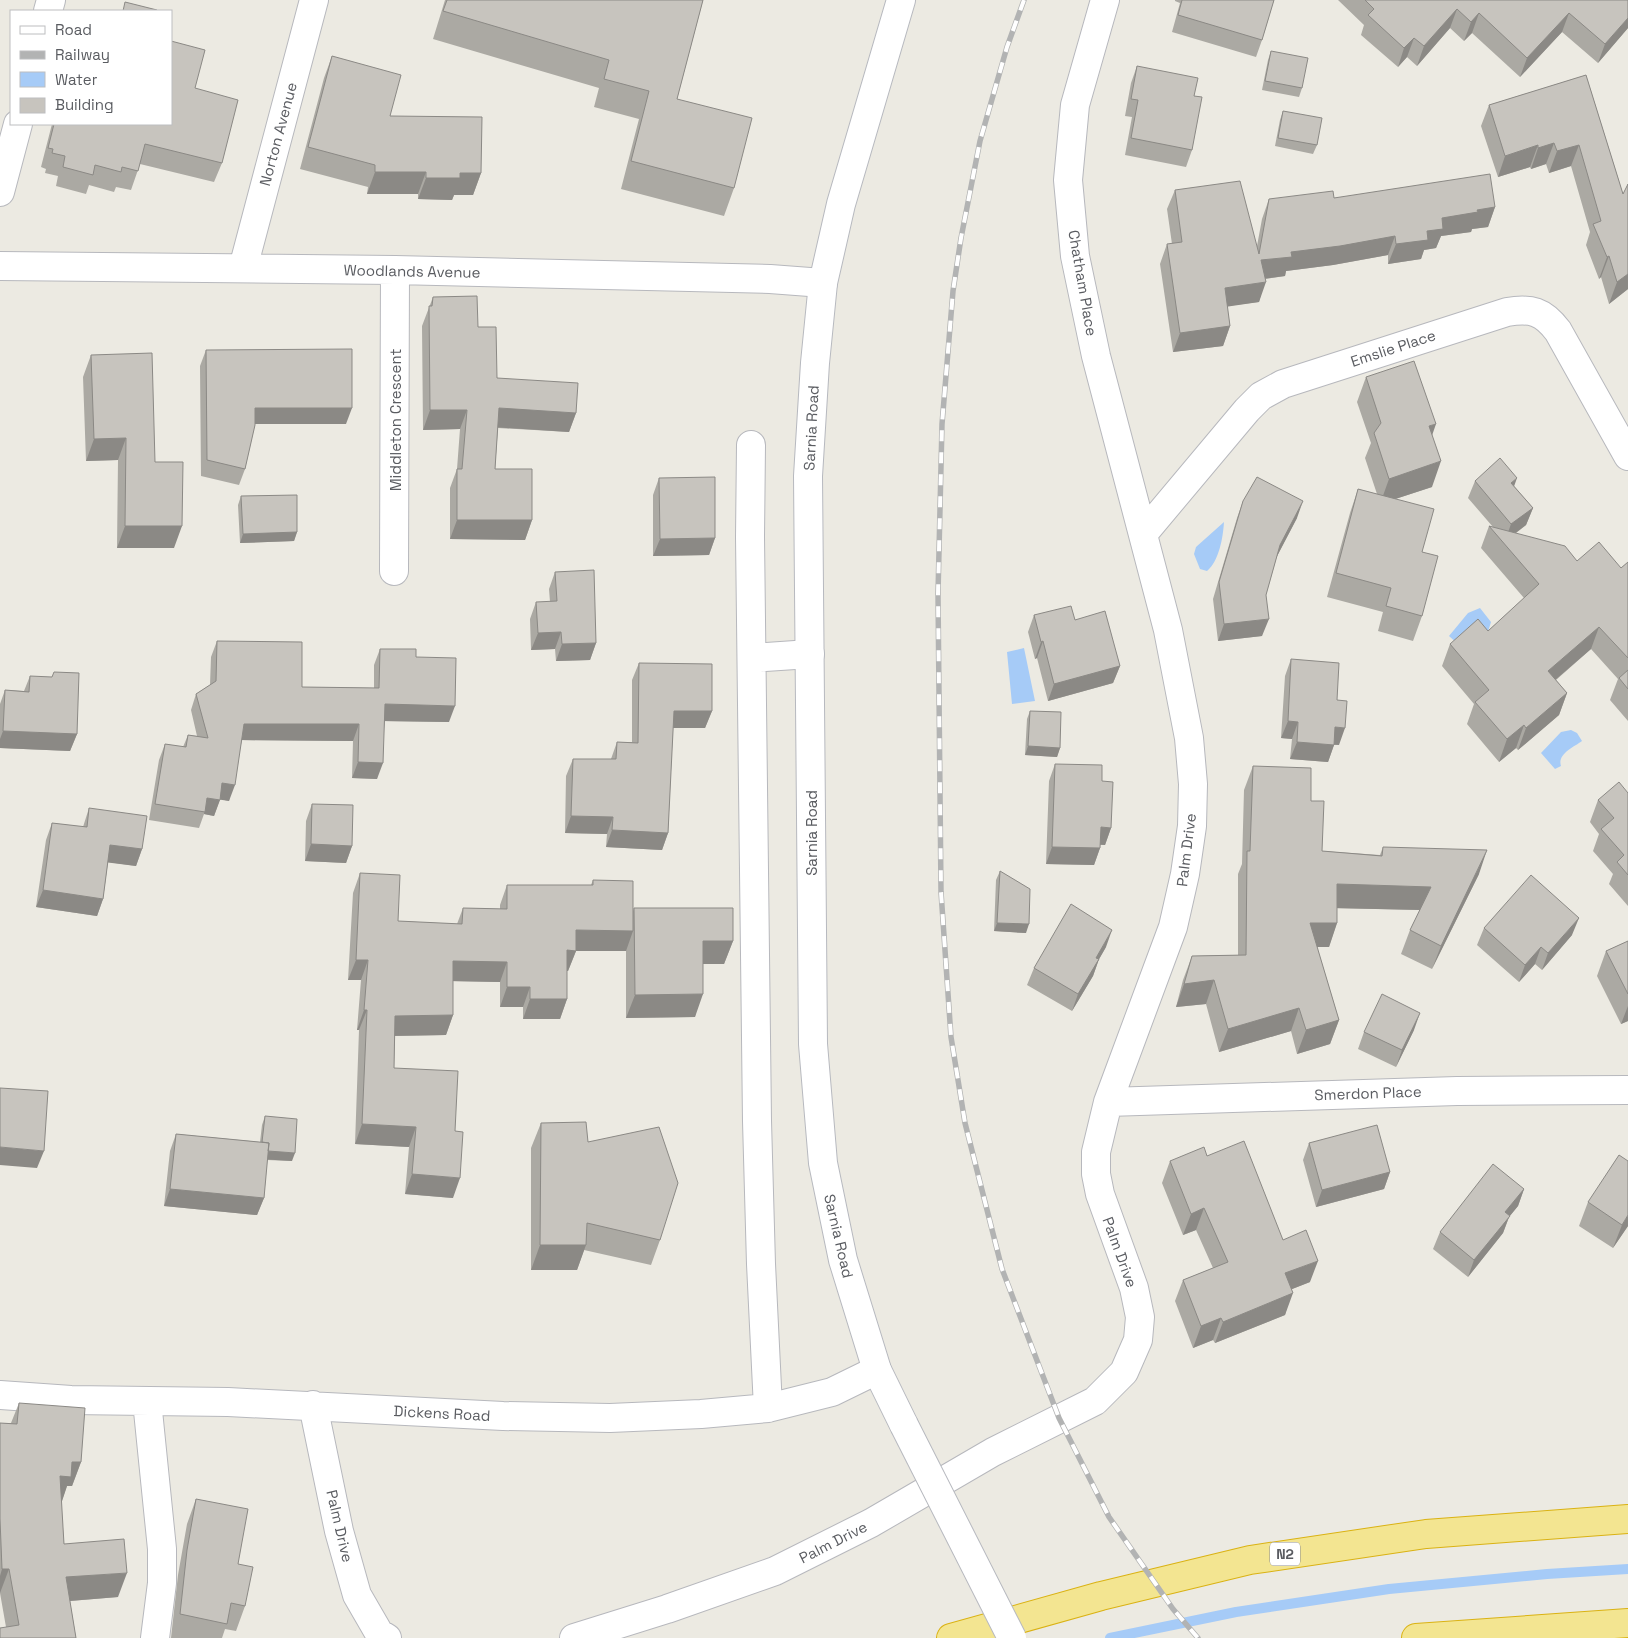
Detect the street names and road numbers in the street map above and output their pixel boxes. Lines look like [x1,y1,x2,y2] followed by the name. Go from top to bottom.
[255,80,301,188] street label: Norton Avenue
[1064,228,1102,338] street label: Chatham Place
[343,260,481,282] street label: Woodlands Avenue
[1348,325,1438,371] street label: Emslie Place
[386,349,405,491] street label: Middleton Crescent
[799,385,823,471] street label: Sarnia Road
[802,790,821,876] street label: Sarnia Road
[1172,812,1200,888] street label: Palm Drive
[1314,1082,1422,1104] street label: Smerdon Place
[820,1192,858,1280] street label: Sarnia Road
[1098,1214,1142,1290] street label: Palm Drive
[393,1401,491,1425] street label: Dickens Road
[322,1488,358,1564] street label: Palm Drive
[796,1517,870,1567] street label: Palm Drive
[1270,1542,1300,1566] road number: N2

